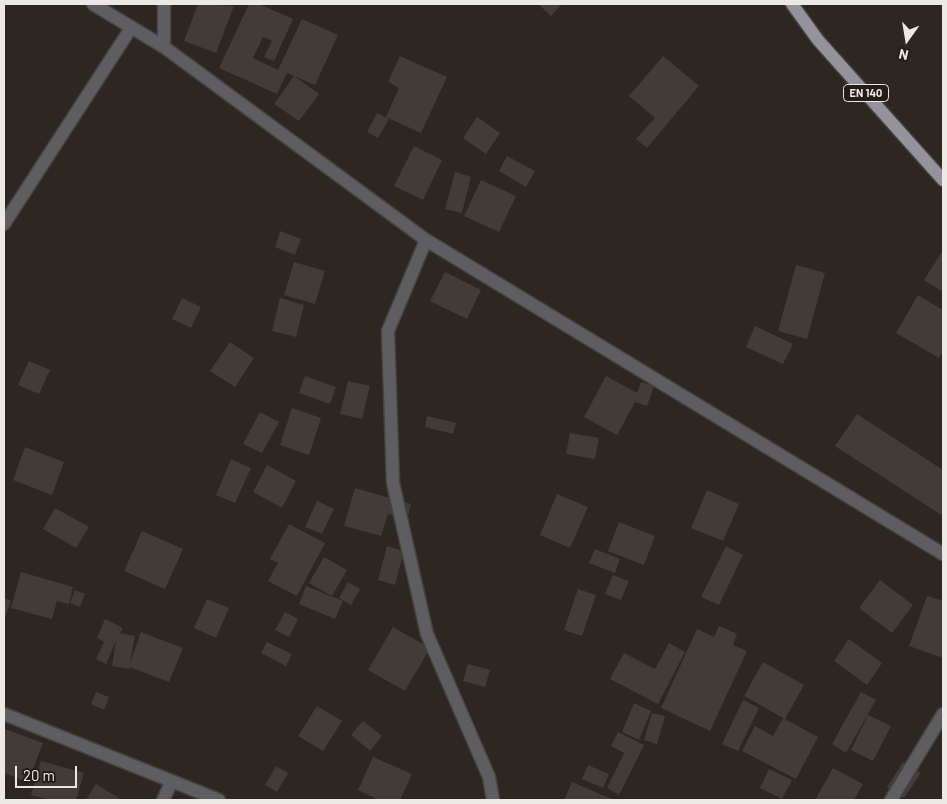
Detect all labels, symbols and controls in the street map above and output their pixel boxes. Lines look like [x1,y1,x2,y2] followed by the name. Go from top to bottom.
[882,15,932,65] north arrow
[897,46,910,64] text: N
[844,85,888,102] road number: EN 140
[18,756,80,788] scale bar
[23,766,55,784] text: 20 m

